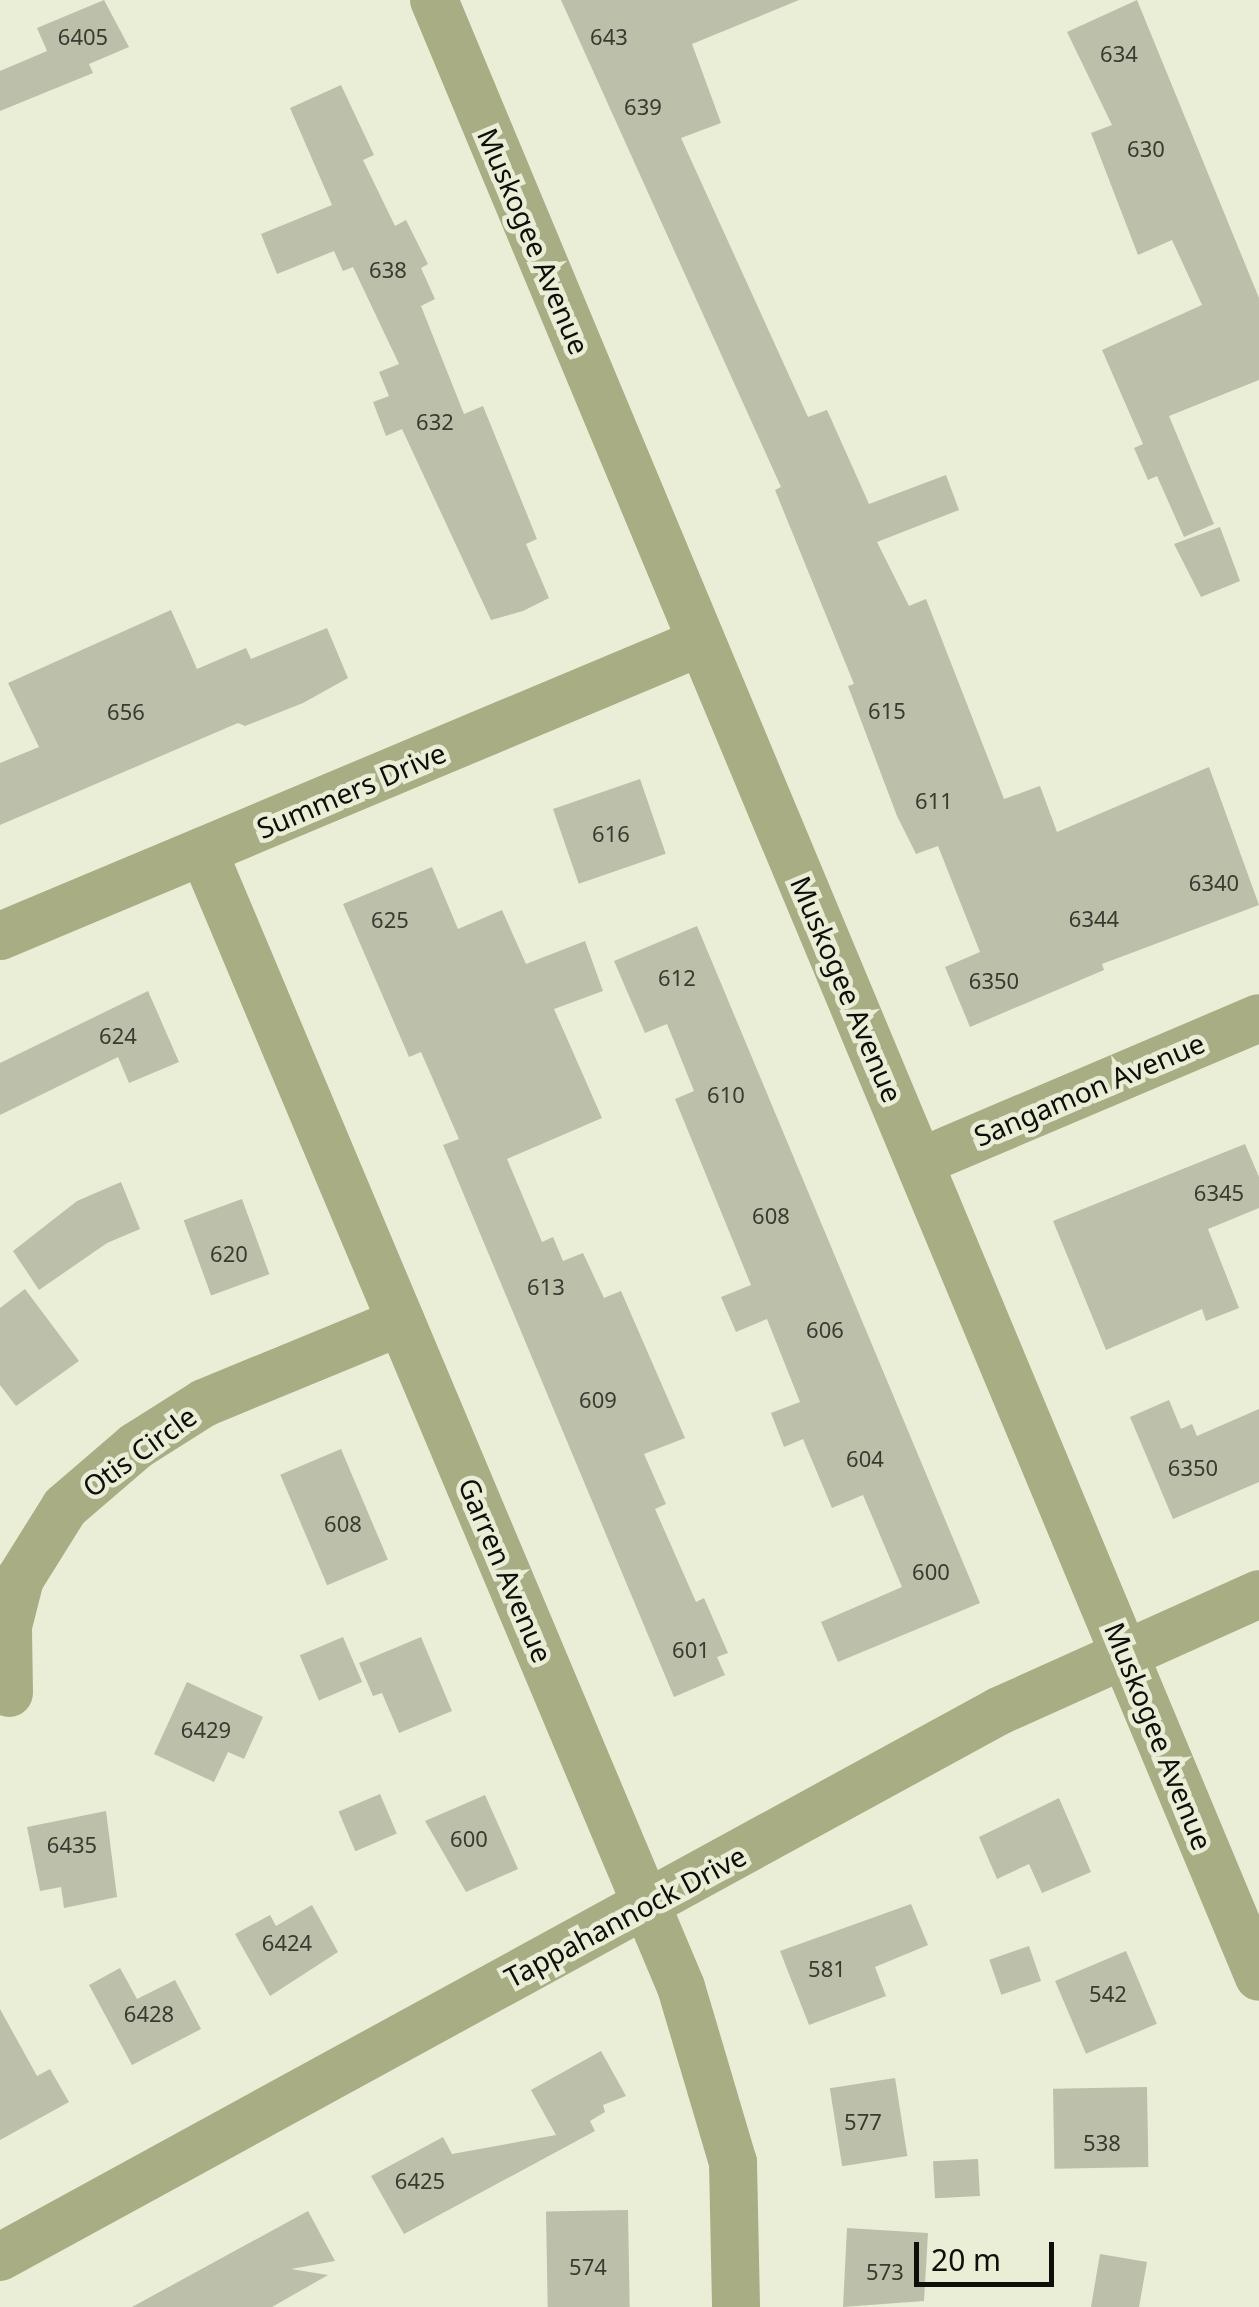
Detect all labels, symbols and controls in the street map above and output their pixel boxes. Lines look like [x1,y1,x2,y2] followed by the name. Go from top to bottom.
[58,24,108,50] house number: 6405
[590,24,628,50] house number: 643
[1100,41,1138,67] house number: 634
[624,94,662,120] house number: 639
[471,123,597,359] street label: Muskogee Avenue
[1127,136,1165,162] house number: 630
[369,257,407,283] house number: 638
[416,409,454,435] house number: 632
[868,698,906,724] house number: 615
[107,699,145,725] house number: 656
[251,735,451,845] street label: Summers Drive
[915,788,953,814] house number: 611
[592,821,630,847] house number: 616
[1189,870,1239,896] house number: 6340
[784,871,910,1107] street label: Muskogee Avenue
[1069,906,1119,932] house number: 6344
[371,907,409,933] house number: 625
[658,965,696,991] house number: 612
[969,968,1019,994] house number: 6350
[99,1023,137,1049] house number: 624
[969,1025,1209,1153] street label: Sangamon Avenue
[707,1082,745,1108] house number: 610
[1194,1180,1244,1206] house number: 6345
[752,1203,790,1229] house number: 608
[210,1241,248,1267] house number: 620
[527,1274,565,1300] house number: 613
[806,1317,844,1343] house number: 606
[579,1387,617,1413] house number: 609
[76,1399,202,1503] street label: Otis Circle
[846,1446,884,1472] house number: 604
[1168,1455,1218,1481] house number: 6350
[452,1473,560,1667] street label: Garren Avenue
[324,1511,362,1537] house number: 608
[912,1559,950,1585] house number: 600
[1098,1617,1220,1855] street label: Muskogee Avenue
[672,1637,710,1663] house number: 601
[181,1717,231,1743] house number: 6429
[450,1826,488,1852] house number: 600
[47,1832,97,1858] house number: 6435
[499,1838,751,1994] street label: Tappahannock Drive
[262,1930,312,1956] house number: 6424
[808,1956,846,1982] house number: 581
[1089,1981,1127,2007] house number: 542
[124,2001,174,2027] house number: 6428
[844,2109,882,2135] house number: 577
[1083,2130,1121,2156] house number: 538
[395,2168,445,2194] house number: 6425
[919,2222,1059,2284] scale bar
[931,2239,1001,2280] text: 20 m
[569,2254,607,2280] house number: 574
[866,2259,904,2285] house number: 573

